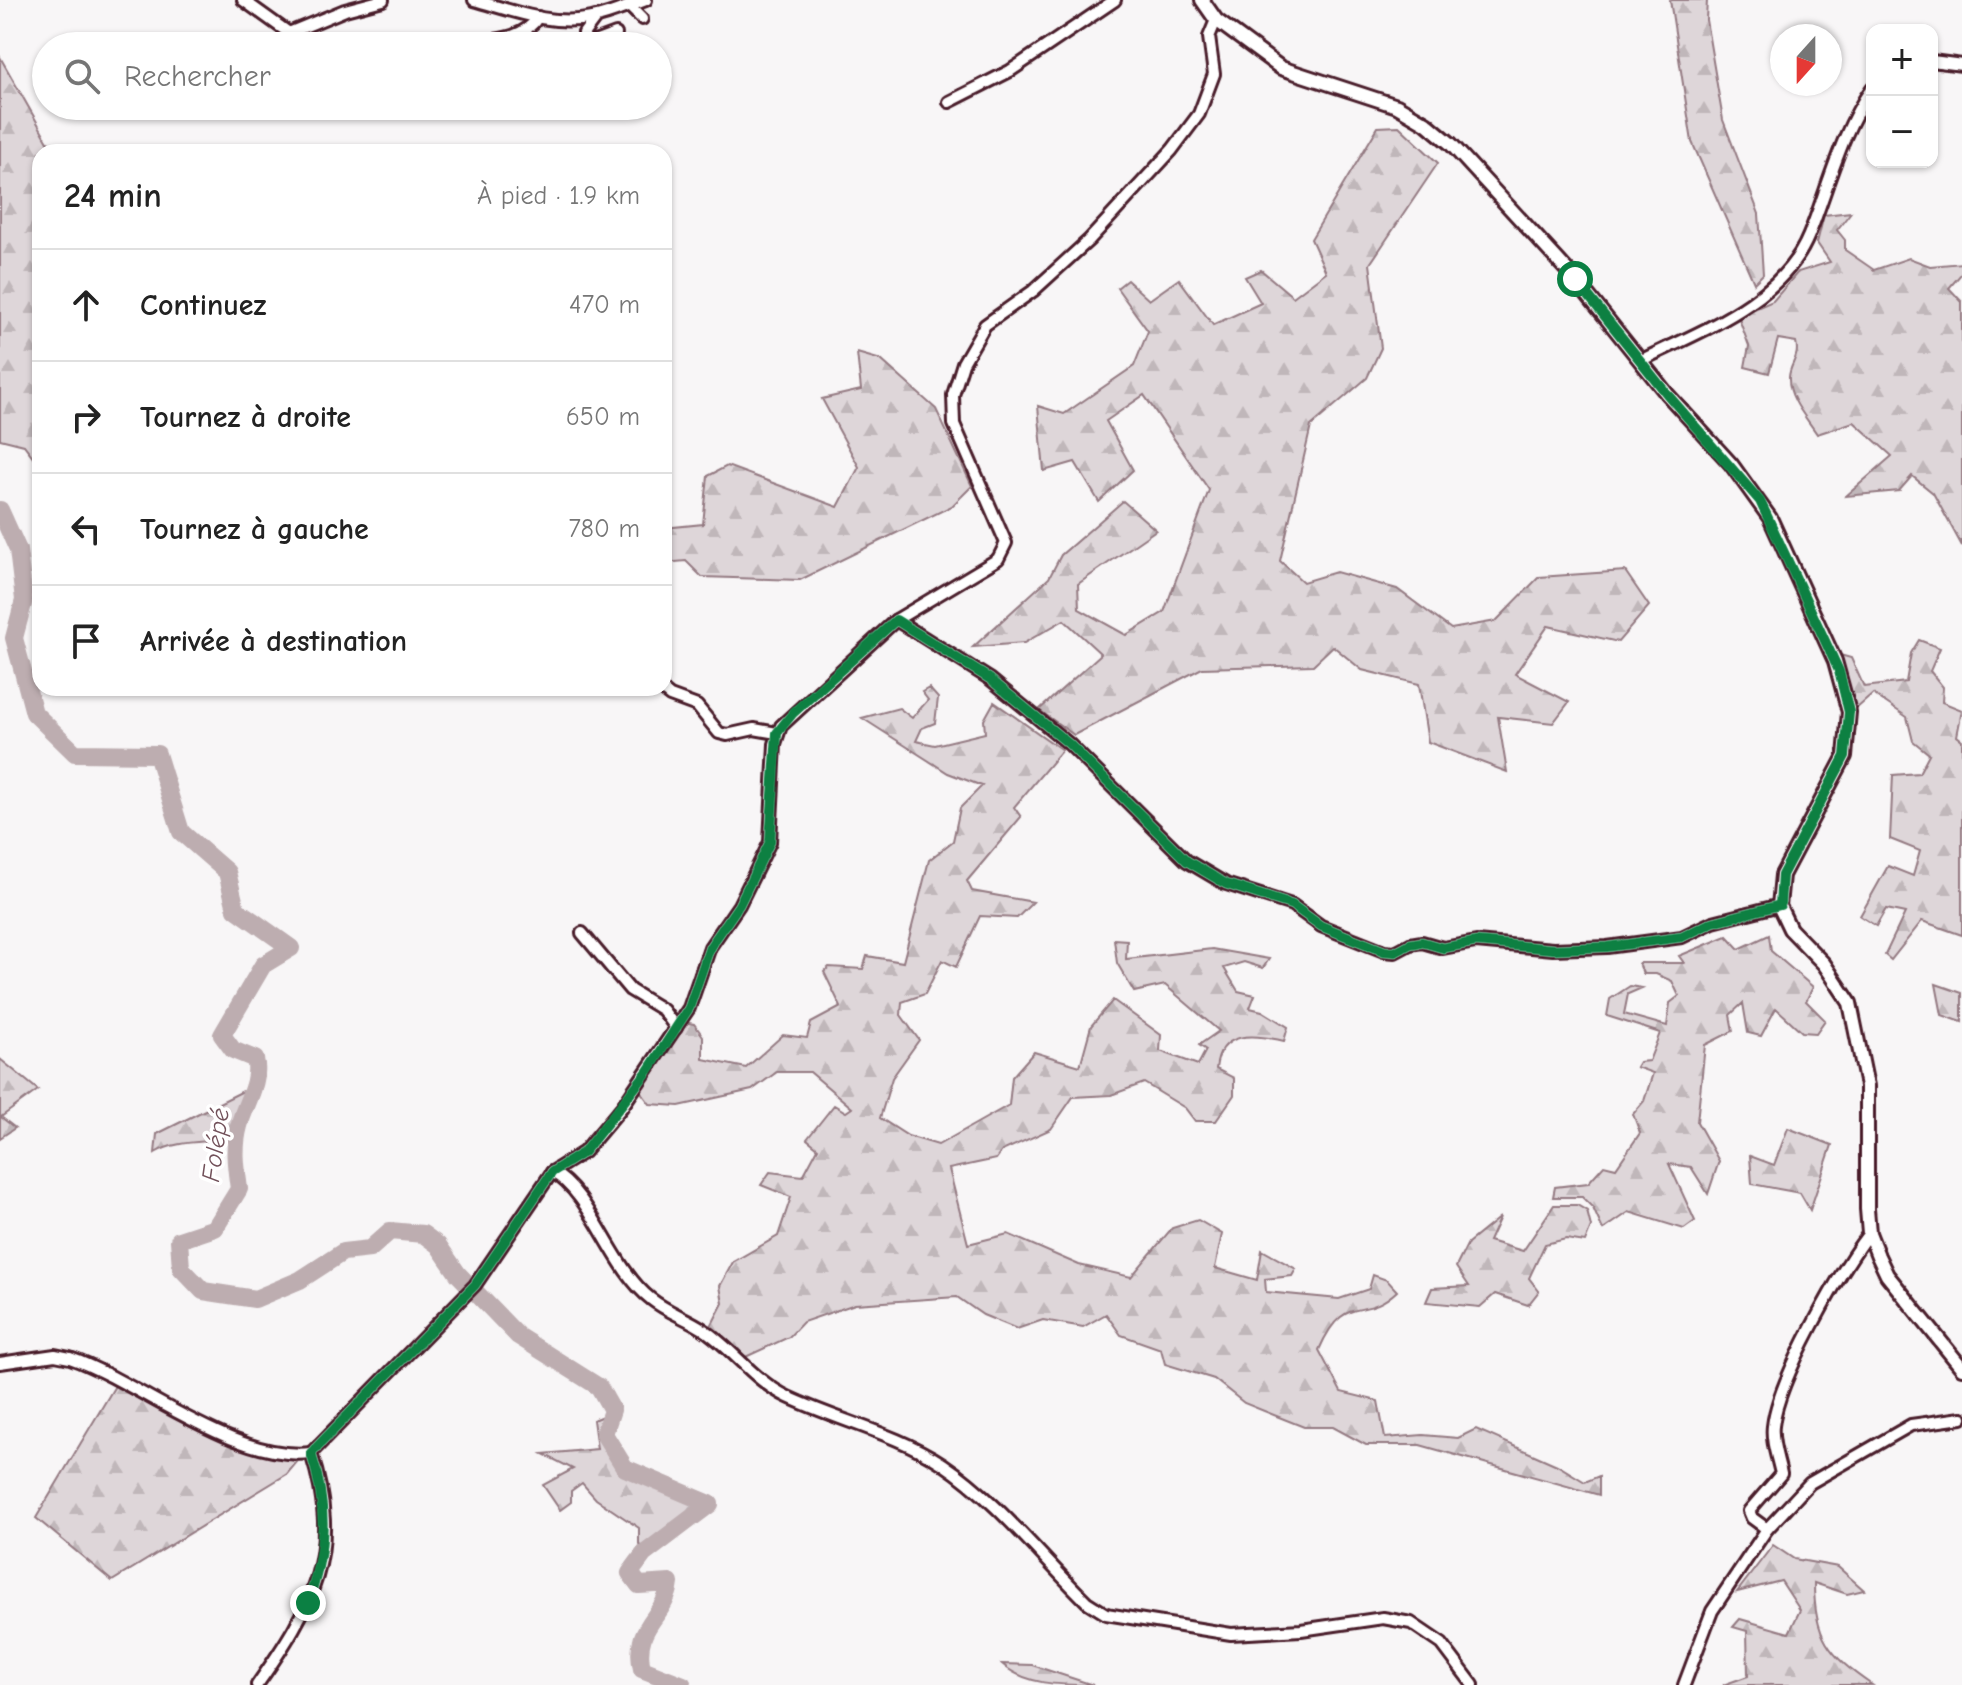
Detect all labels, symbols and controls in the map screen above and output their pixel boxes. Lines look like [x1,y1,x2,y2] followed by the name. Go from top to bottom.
[1770,24,1842,96] north arrow
[1866,24,1938,168] map controls
[1866,24,1938,96] button: +
[32,32,672,120] search box
[60,54,104,98] icon: search
[124,59,271,94] text: Rechercher
[1866,96,1938,168] button: −
[64,176,162,216] text: 24 min
[477,181,640,211] text: À pied · 1.9 km
[1557,261,1593,297] route start
[64,283,108,327] icon: ahead
[140,288,266,323] text: Continuez
[569,290,640,320] text: 470 m
[64,395,108,439] icon: right
[140,400,351,435] text: Tournez à droite
[566,402,640,432] text: 650 m
[64,507,108,551] icon: left
[140,512,369,547] text: Tournez à gauche
[568,514,640,544] text: 780 m
[64,619,108,663] icon: arrive
[140,624,407,659] text: Arrivée à destination
[196,1106,236,1184] water label: Folépé
[290,1585,326,1621] route end

